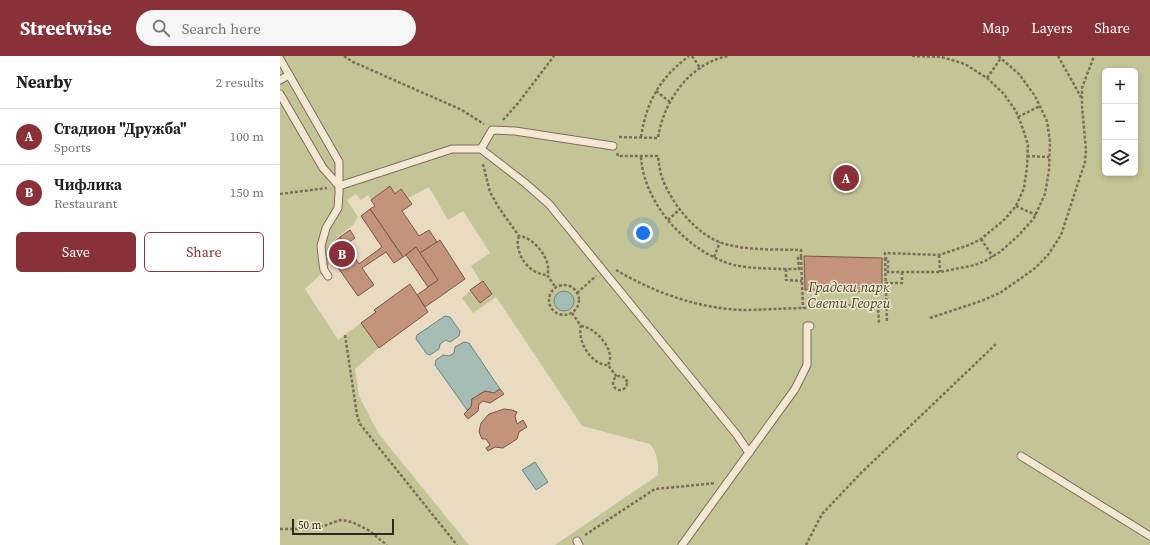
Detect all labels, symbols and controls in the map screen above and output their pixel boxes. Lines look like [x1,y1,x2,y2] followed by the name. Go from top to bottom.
[136,10,416,46] search box
[20,15,112,41] text: Streetwise
[150,17,172,39] icon: search
[182,18,261,39] text: Search here
[982,18,1009,38] text: Map
[1031,18,1073,38] text: Layers
[1095,18,1130,38] text: Share
[1102,68,1138,176] map controls
[1102,68,1138,104] button: +
[16,70,72,94] text: Nearby
[216,74,264,91] text: 2 results
[1102,104,1138,140] button: −
[54,118,187,139] text: Стадион "Дружба"
[25,128,33,145] text: A
[230,128,264,145] text: 100 m
[54,139,91,156] text: Sports
[1102,140,1138,176] button: layers
[833,163,859,193] pin: A
[54,174,122,195] text: Чифлика
[25,184,33,201] text: B
[230,184,264,201] text: 150 m
[54,195,117,212] text: Restaurant
[633,223,653,243] your location
[16,232,136,272] button: Save
[144,232,264,272] button: Share
[329,239,355,269] pin: B
[807,277,890,313] park label: Градски парк Свети Георги
[292,517,394,536] scale bar
[298,518,321,533] text: 50 m

